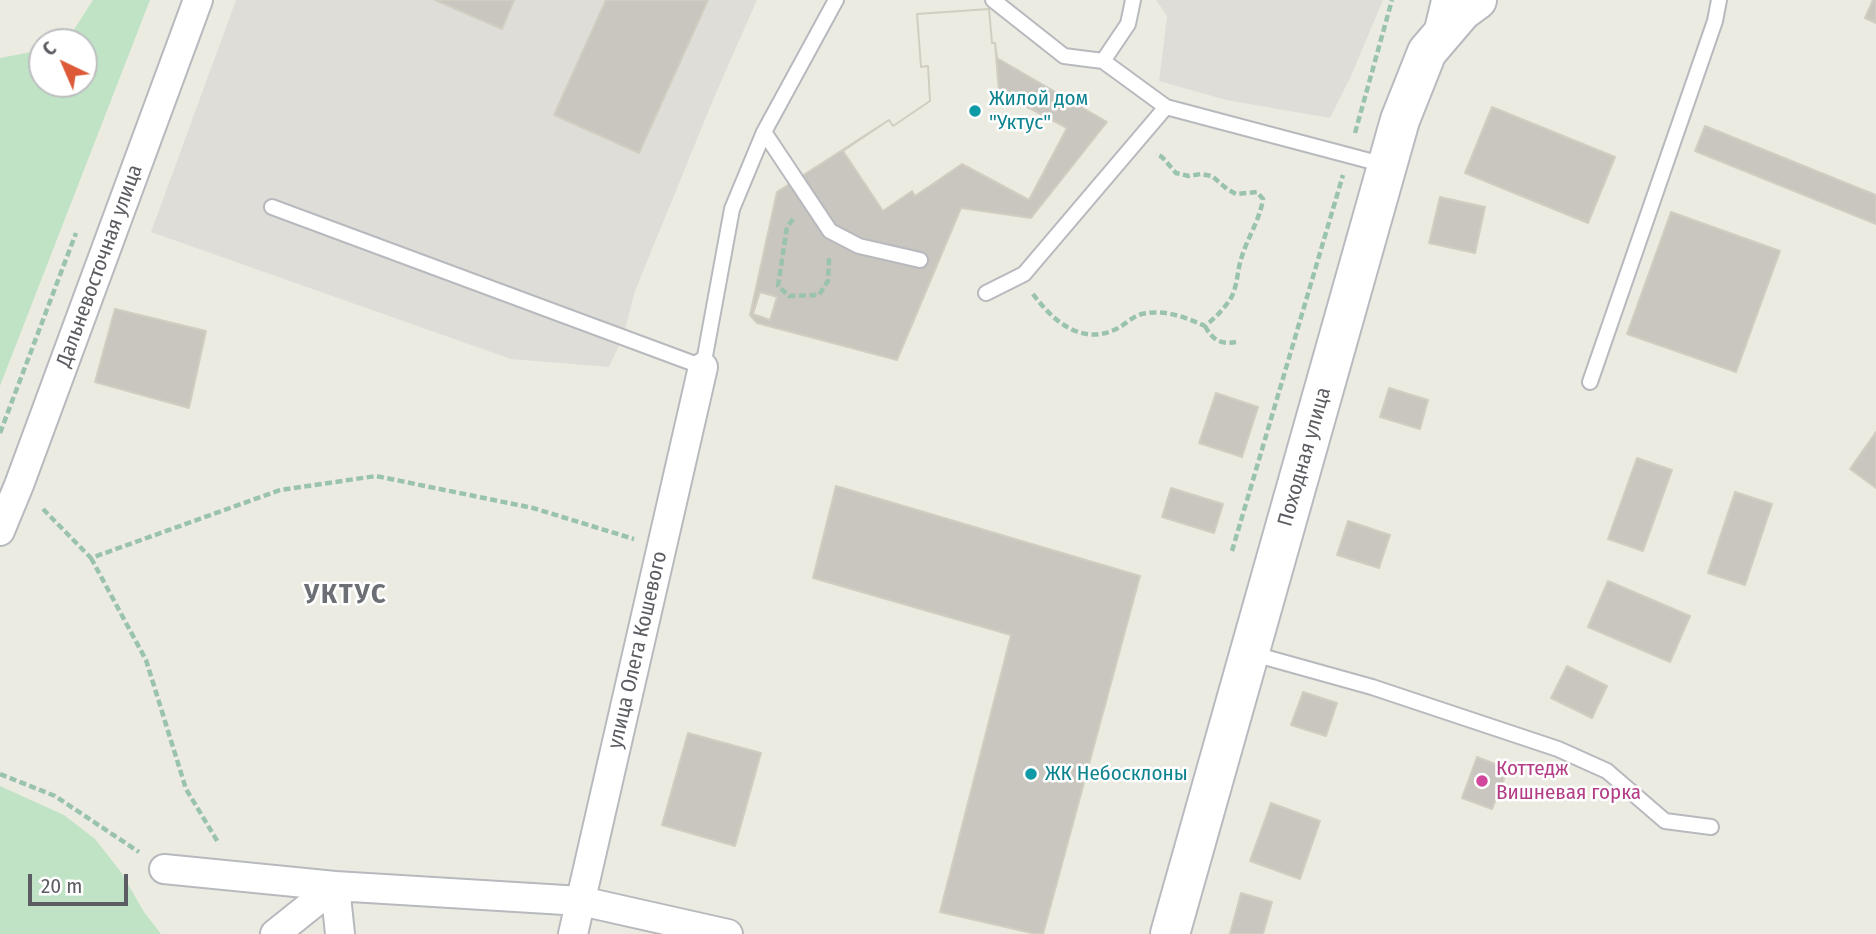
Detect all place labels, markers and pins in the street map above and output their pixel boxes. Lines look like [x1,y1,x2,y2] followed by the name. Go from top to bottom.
[989,86,1088,136] place label: Жилой дом "Уктус"
[967,103,983,119] marker: Жилой дом "Уктус"
[1496,756,1641,806] place label: Коттедж Вишневая горка
[1045,761,1188,787] place label: ЖК Небосклоны
[1023,766,1039,782] marker: ЖК Небосклоны
[1474,773,1490,789] marker: Коттедж Вишневая горка

